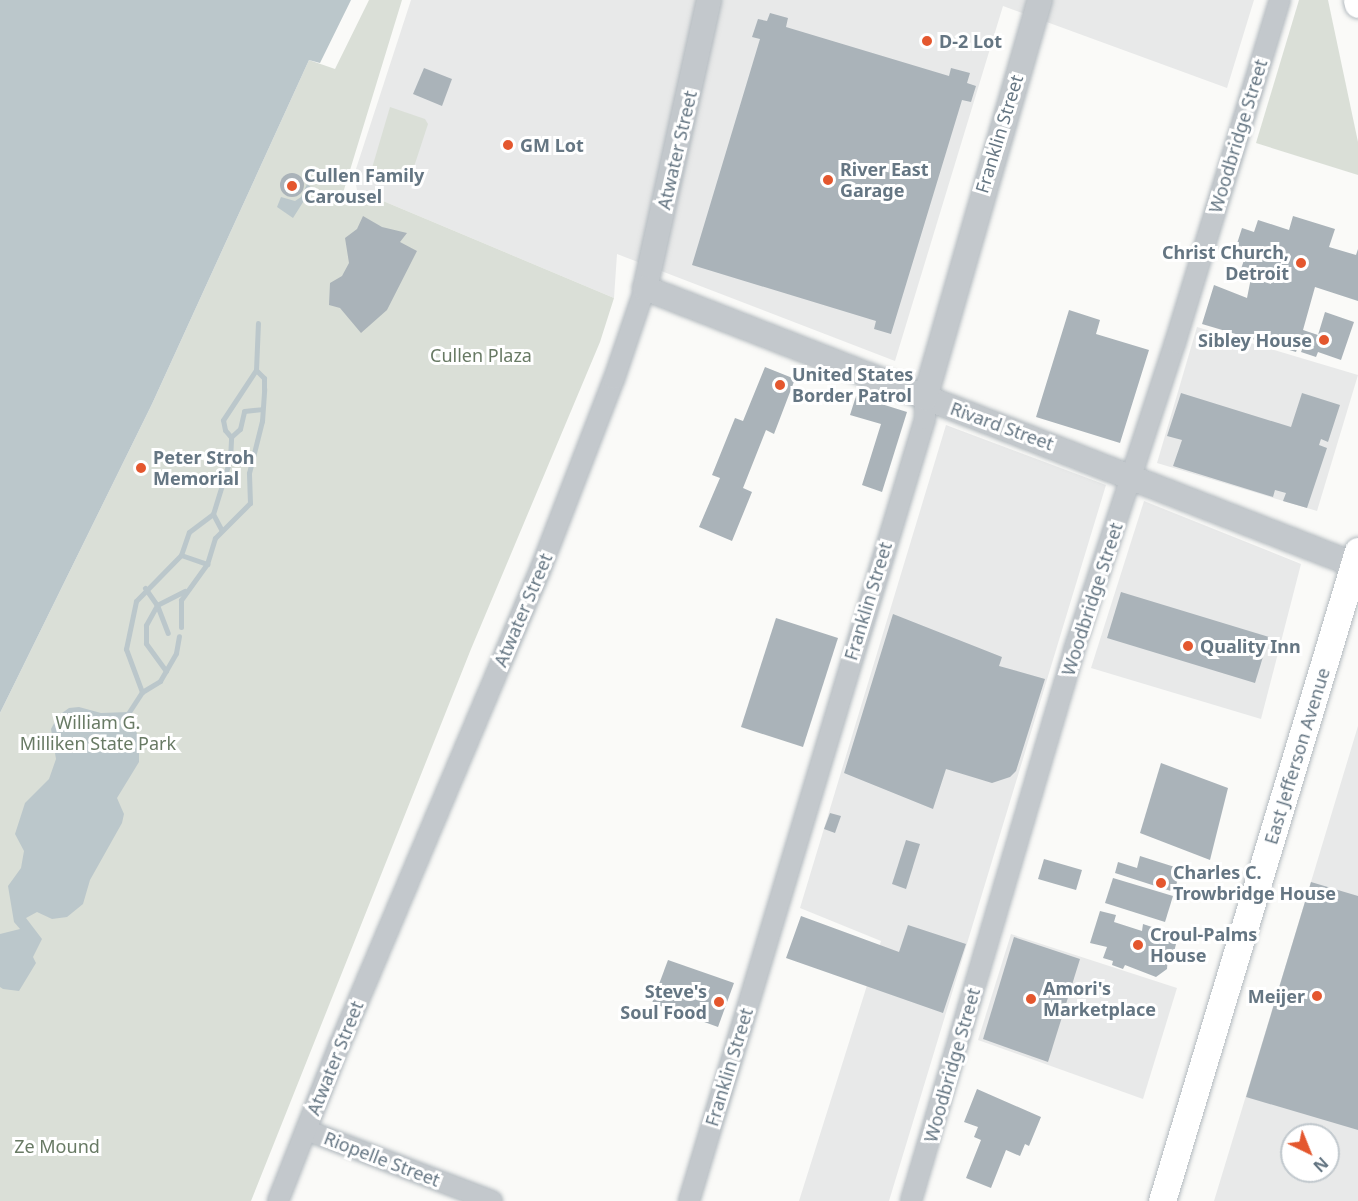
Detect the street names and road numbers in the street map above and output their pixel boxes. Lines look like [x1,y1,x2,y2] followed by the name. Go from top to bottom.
[1204,57,1272,215] street label: Woodbridge Street
[971,72,1027,196] street label: Franklin Street
[653,88,701,212] street label: Atwater Street
[947,397,1057,455] street label: Rivard Street
[1057,520,1127,678] street label: Woodbridge Street
[840,539,896,663] street label: Franklin Street
[489,550,557,670] street label: Atwater Street
[1260,665,1334,847] street label: East Jefferson Avenue
[920,985,984,1145] street label: Woodbridge Street
[302,998,368,1118] street label: Atwater Street
[701,1005,757,1129] street label: Franklin Street
[321,1127,443,1191] street label: Riopelle Street

